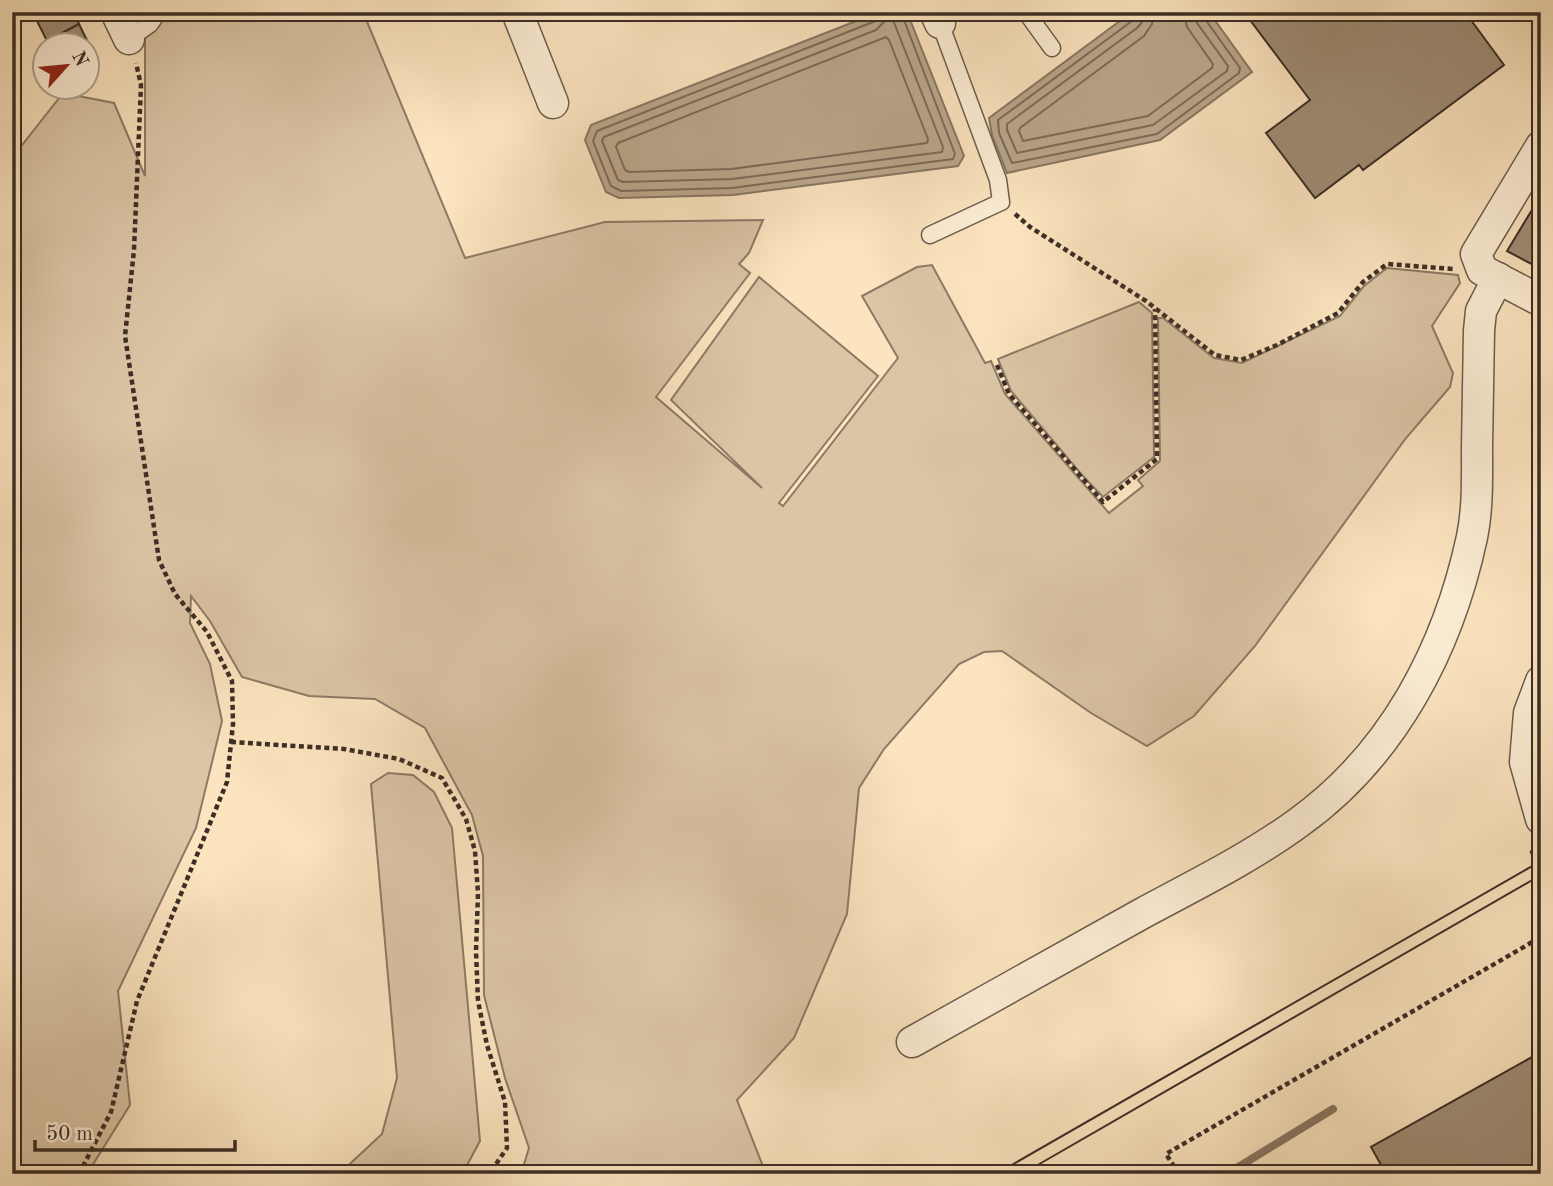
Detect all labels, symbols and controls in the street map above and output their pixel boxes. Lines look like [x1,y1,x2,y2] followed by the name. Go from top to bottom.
[32,32,102,102] north arrow
[67,49,91,71] text: N
[35,1109,234,1153] scale bar
[46,1124,93,1145] text: 50 m

